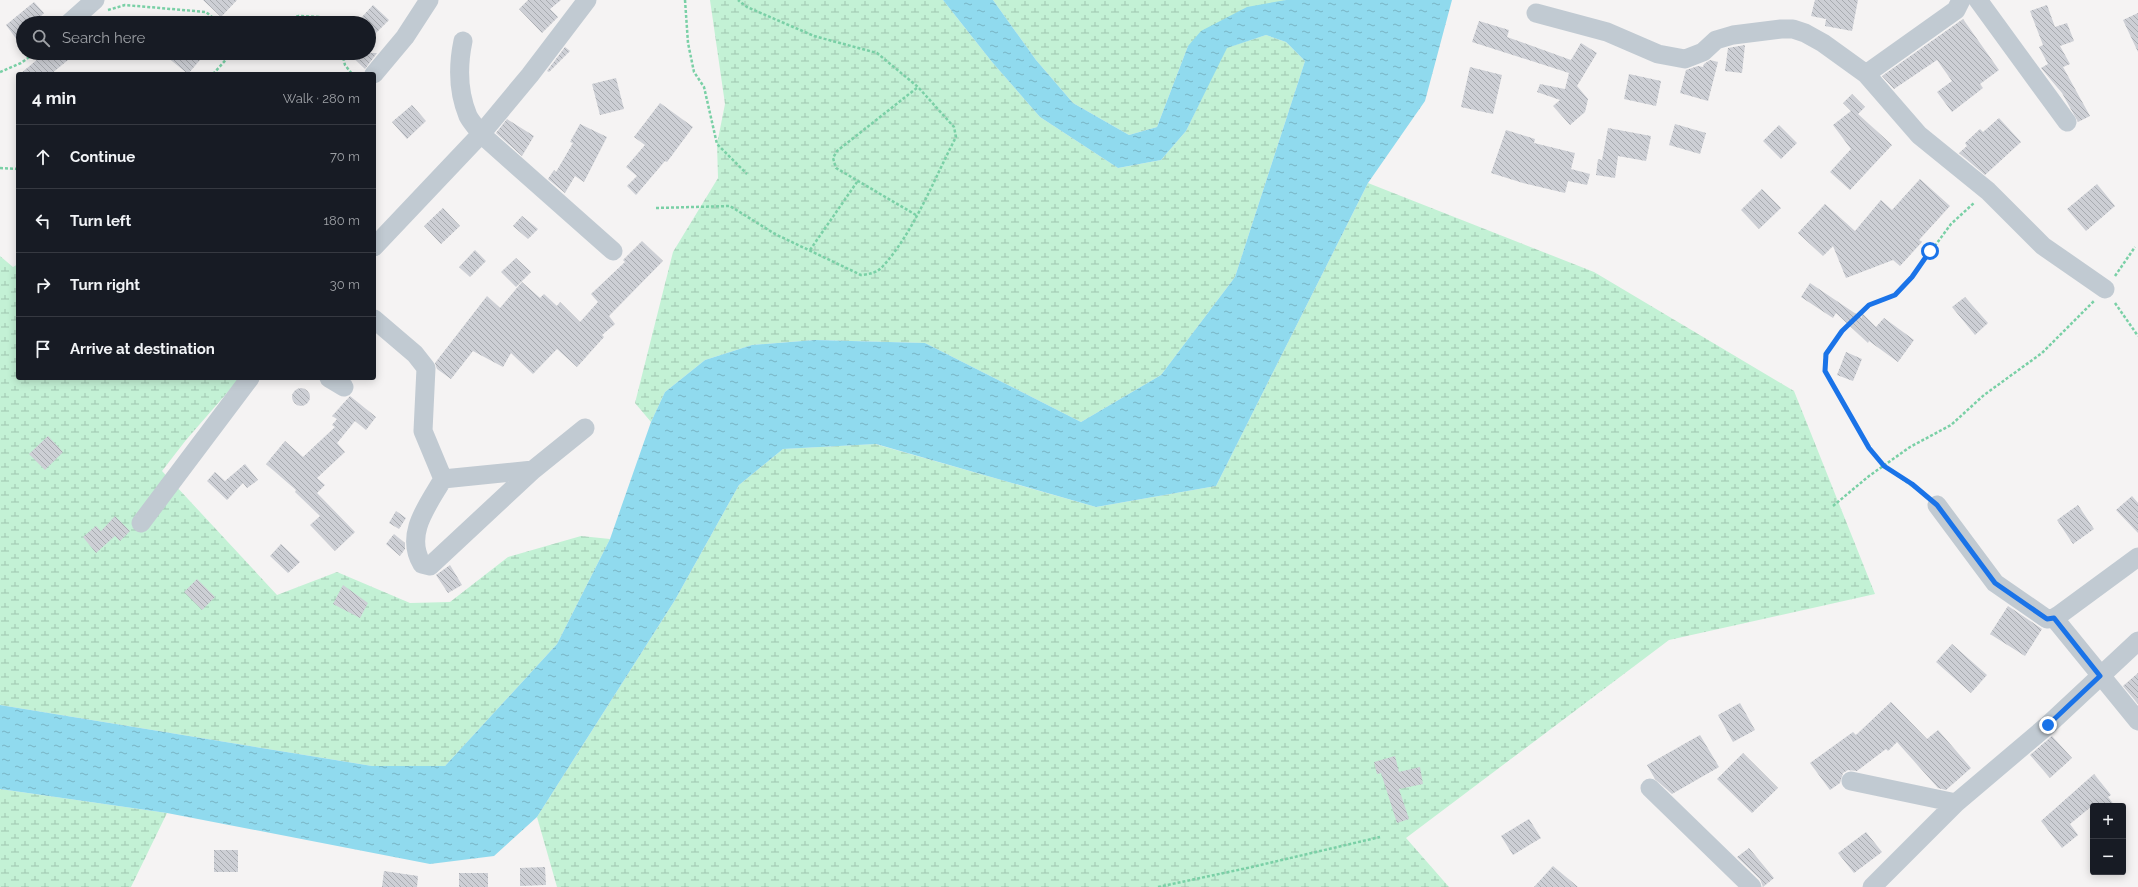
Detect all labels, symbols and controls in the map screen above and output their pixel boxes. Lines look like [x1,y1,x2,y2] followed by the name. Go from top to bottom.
[16,16,376,60] search box
[30,27,52,49] icon: search
[62,29,145,47] text: Search here
[32,88,76,108] text: 4 min
[283,91,360,106] text: Walk · 280 m
[32,146,54,168] icon: ahead
[70,148,135,166] text: Continue
[330,149,360,164] text: 70 m
[32,210,54,232] icon: left
[70,212,131,230] text: Turn left
[324,213,360,228] text: 180 m
[1921,242,1939,260] route start
[32,274,54,296] icon: right
[70,276,140,294] text: Turn right
[330,277,360,292] text: 30 m
[32,338,54,360] icon: arrive
[70,340,215,358] text: Arrive at destination
[2039,716,2057,734] route end
[2090,803,2126,875] map controls
[2090,803,2126,839] button: +
[2090,839,2126,875] button: −

